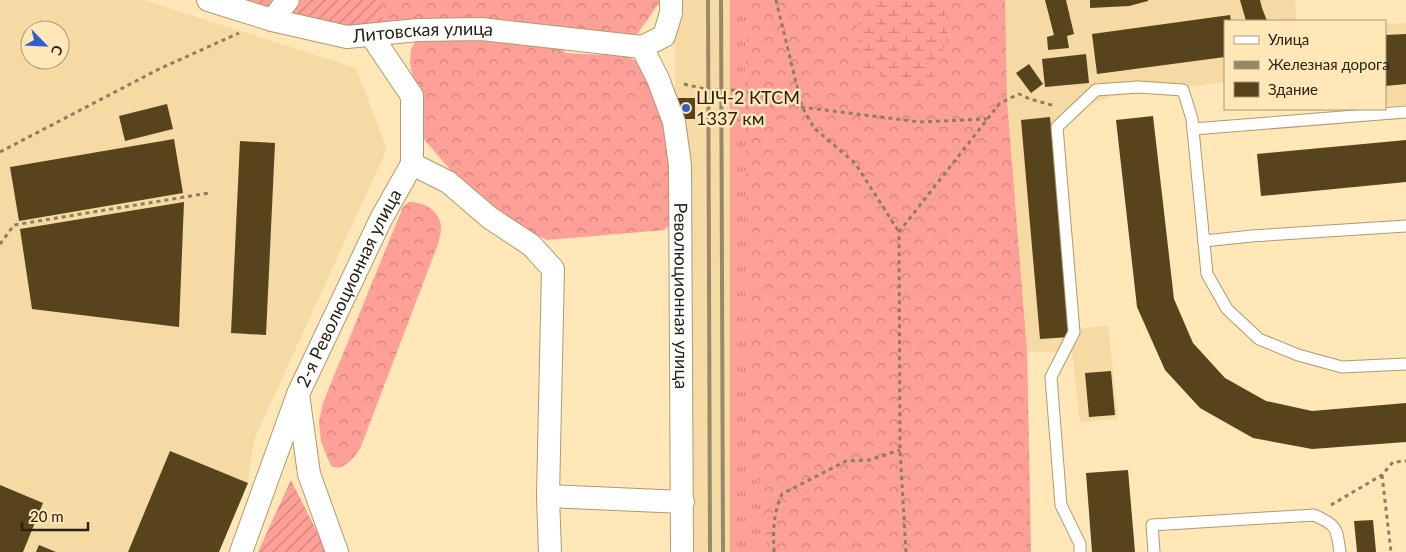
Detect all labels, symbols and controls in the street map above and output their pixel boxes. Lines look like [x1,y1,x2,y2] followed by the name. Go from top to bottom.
[350,17,494,46] street label: Литовская улица
[20,20,70,70] north arrow
[1224,20,1386,110] legend
[1268,30,1309,48] text: Улица
[47,43,67,59] text: С
[1268,55,1390,73] text: Железная дорога
[1268,80,1318,98] text: Здание
[696,86,800,129] place label: ШЧ-2 КТСМ 1337 км
[680,102,692,114] marker: ШЧ-2 КТСМ 1337 км
[291,185,406,390] street label: 2-я Революционная улица
[670,202,693,389] street label: Революционная улица
[22,500,89,532] scale bar
[30,507,64,525] text: 20 m

